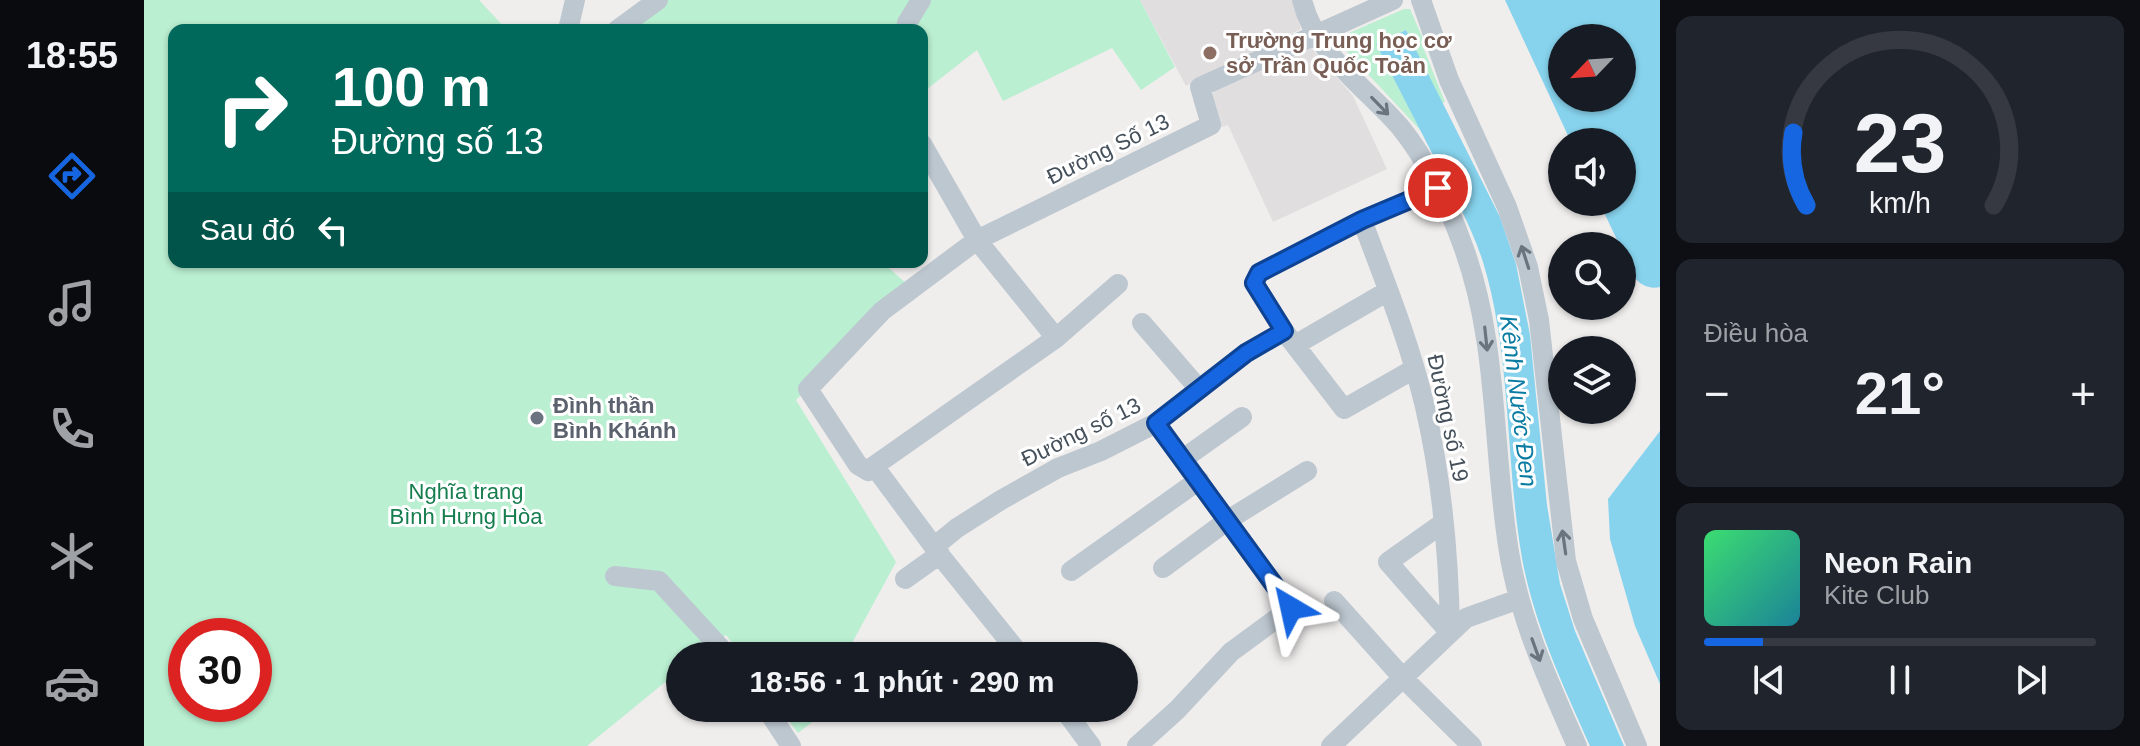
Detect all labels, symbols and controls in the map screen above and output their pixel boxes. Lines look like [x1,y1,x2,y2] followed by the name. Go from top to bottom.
[1548,24,1636,112] north arrow
[1548,24,1636,424] map controls
[1226,28,1452,78] place label: Trường Trung học cơ sở Trần Quốc Toản
[26,35,118,76] text: 18:55
[1201,44,1219,62] marker: Trường Trung học cơ sở Trần Quốc Toản
[332,55,491,118] text: 100 m
[200,56,304,160] icon: right
[1370,96,1389,115] one-way arrow
[1854,96,1946,189] text: 23
[1043,109,1173,189] street label: Đường Số 13
[332,121,544,162] text: Đường số 13
[1548,128,1636,216] button: sound
[44,148,100,204] icon: directions
[1404,154,1472,222] pin
[1416,166,1460,210] icon: arrive
[1869,187,1931,219] text: km/h
[311,208,355,252] icon: left
[200,213,295,246] text: Sau đó
[1548,232,1636,320] button: search
[1517,244,1532,270] one-way arrow
[44,275,100,331] icon: music
[1495,314,1543,488] water label: Kênh Nước Đen
[1704,318,1808,348] text: Điều hòa
[1478,325,1493,352] one-way arrow
[1548,336,1636,424] button: layers
[1422,352,1474,484] street label: Đường số 19
[1855,360,1945,427] text: 21°
[1704,369,1730,418] text: −
[2070,369,2096,418] text: +
[1017,392,1145,472] street label: Đường số 13
[553,393,676,443] place label: Đình thần Bình Khánh
[44,401,100,457] icon: phone
[528,409,546,427] marker: Đình thần Bình Khánh
[390,479,543,529] park label: Nghĩa trang Bình Hưng Hòa
[44,528,100,584] icon: climate
[1556,529,1571,555] one-way arrow
[1824,546,1972,579] text: Neon Rain
[1249,566,1333,650] position arrow
[1824,580,1930,610] text: Kite Club
[168,618,272,722] speed limit sign: 30
[1530,637,1544,662] one-way arrow
[44,655,100,711] icon: car
[1747,658,1791,702] icon: previous
[1878,658,1922,702] icon: pause
[2009,658,2053,702] icon: next
[749,665,1055,698] text: 18:56 · 1 phút · 290 m

